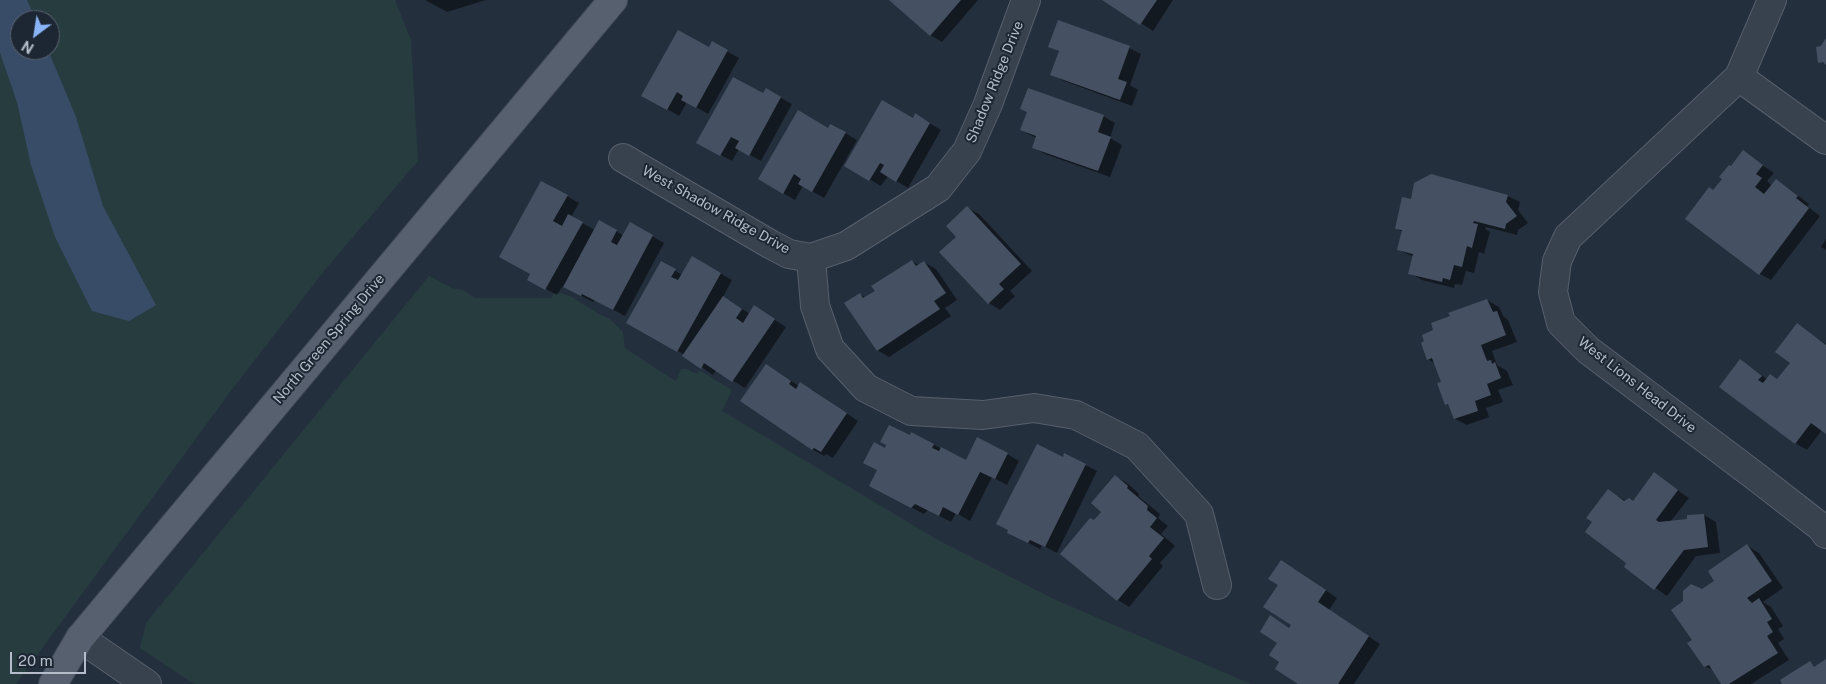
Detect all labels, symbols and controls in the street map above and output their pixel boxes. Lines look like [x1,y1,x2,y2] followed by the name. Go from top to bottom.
[10,10,60,60] north arrow
[963,19,1027,145] street label: Shadow Ridge Drive
[19,37,37,57] text: N
[639,162,793,258] street label: West Shadow Ridge Drive
[270,271,388,407] street label: North Green Spring Drive
[1574,334,1700,436] street label: West Lions Head Drive
[12,642,89,674] scale bar
[18,652,53,669] text: 20 m

